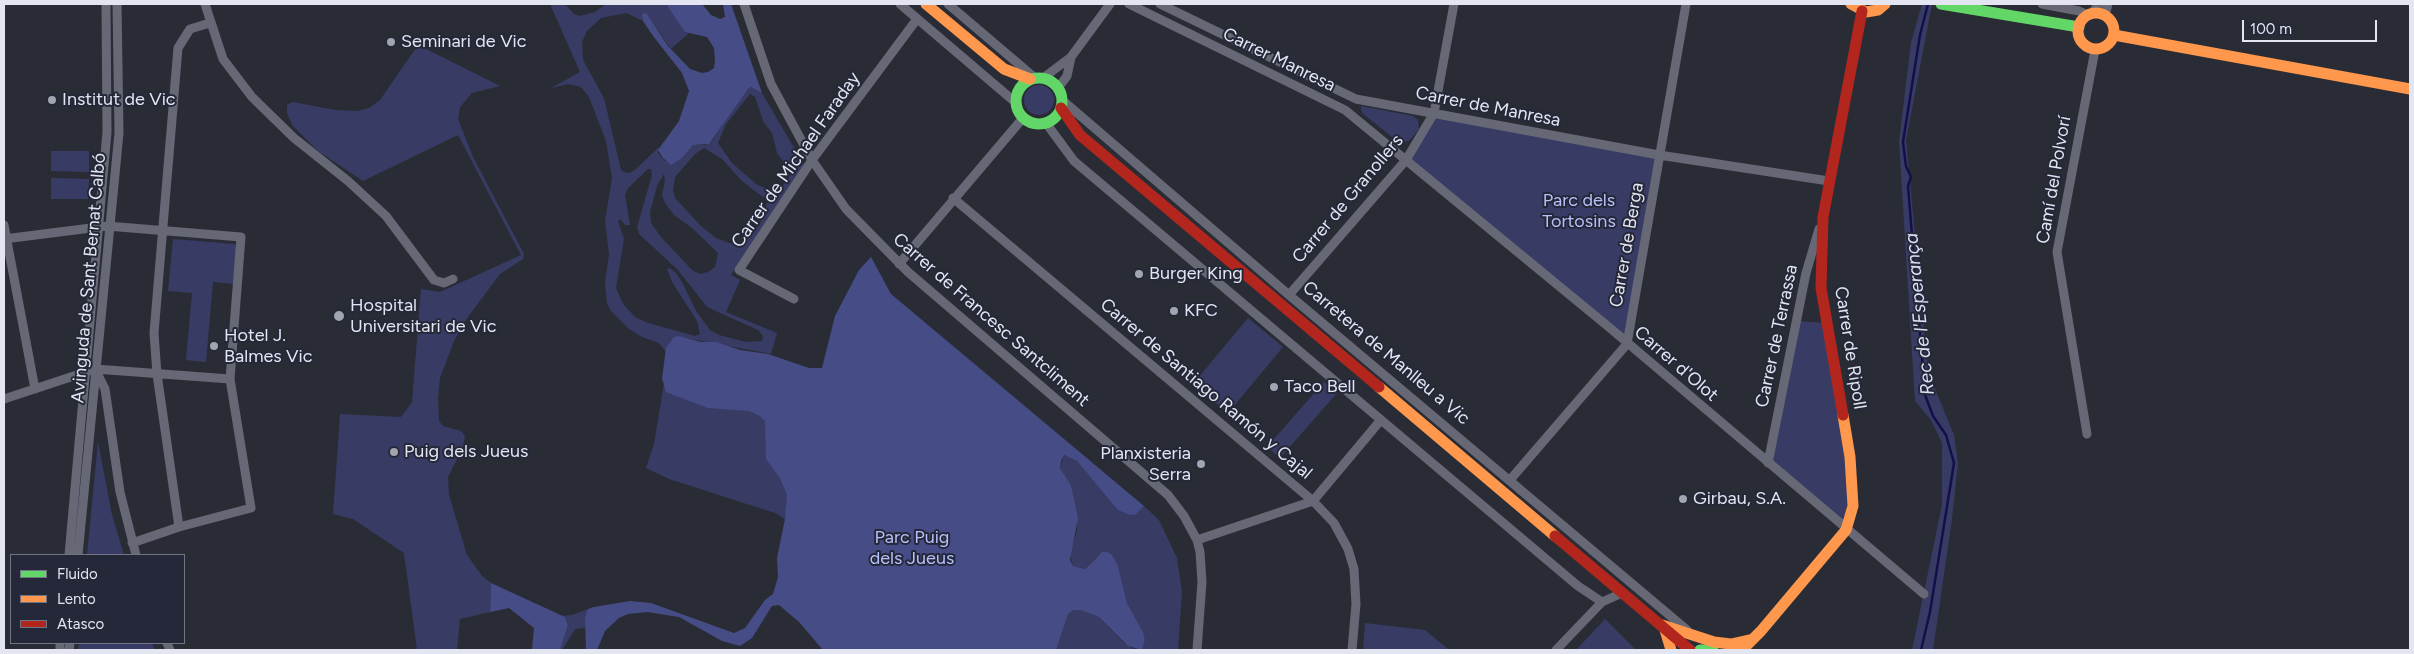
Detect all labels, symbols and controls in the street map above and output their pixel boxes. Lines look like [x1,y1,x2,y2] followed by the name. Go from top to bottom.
[2244,10,2379,42] scale bar
[2250,20,2292,38] text: 100 m
[1219,23,1339,97] street label: Carrer Manresa
[401,31,527,53] place label: Seminari de Vic
[385,36,397,48] marker: Seminari de Vic
[727,68,865,252] street label: Carrer de Michael Faraday
[1414,82,1562,132] street label: Carrer de Manresa
[62,89,176,111] place label: Institut de Vic
[46,94,58,106] marker: Institut de Vic
[2032,114,2076,246] street label: Camí del Polvorí
[1288,130,1408,268] street label: Carrer de Granollers
[67,152,111,404] street label: Avinguda de Sant Bernat Calbó
[1605,181,1649,309] street label: Carrer de Berga
[1542,190,1616,232] park label: Parc dels Tortosins
[888,229,1094,411] street label: Carrer de Francesc Santcliment
[1900,232,1940,396] water label: Rec de l'Esperança
[1149,263,1243,285] place label: Burger King
[1751,263,1803,409] street label: Carrer de Terrassa
[1133,268,1145,280] marker: Burger King
[1298,277,1474,429] street label: Carretera de Manlleu a Vic
[1830,285,1870,411] street label: Carrer de Ripoll
[1096,294,1316,484] street label: Carrer de Santiago Ramón y Cajal
[350,295,496,338] place label: Hospital Universitari de Vic
[1184,300,1218,322] place label: KFC
[1168,305,1180,317] marker: KFC
[332,309,346,323] marker: Hospital Universitari de Vic
[1630,322,1722,406] street label: Carrer d'Olot
[224,325,313,368] place label: Hotel J. Balmes Vic
[208,340,220,352] marker: Hotel J. Balmes Vic
[1284,376,1355,398] place label: Taco Bell
[1268,381,1280,393] marker: Taco Bell
[404,441,528,463] place label: Puig dels Jueus
[1100,443,1191,486] place label: Planxisteria Serra
[388,446,400,458] marker: Puig dels Jueus
[1195,458,1207,470] marker: Planxisteria Serra
[1693,488,1786,510] place label: Girbau, S.A.
[1677,493,1689,505] marker: Girbau, S.A.
[870,527,954,570] park label: Parc Puig dels Jueus
[10,554,185,644] legend
[57,565,98,583] text: Fluido
[57,590,96,608] text: Lento
[57,615,104,633] text: Atasco

